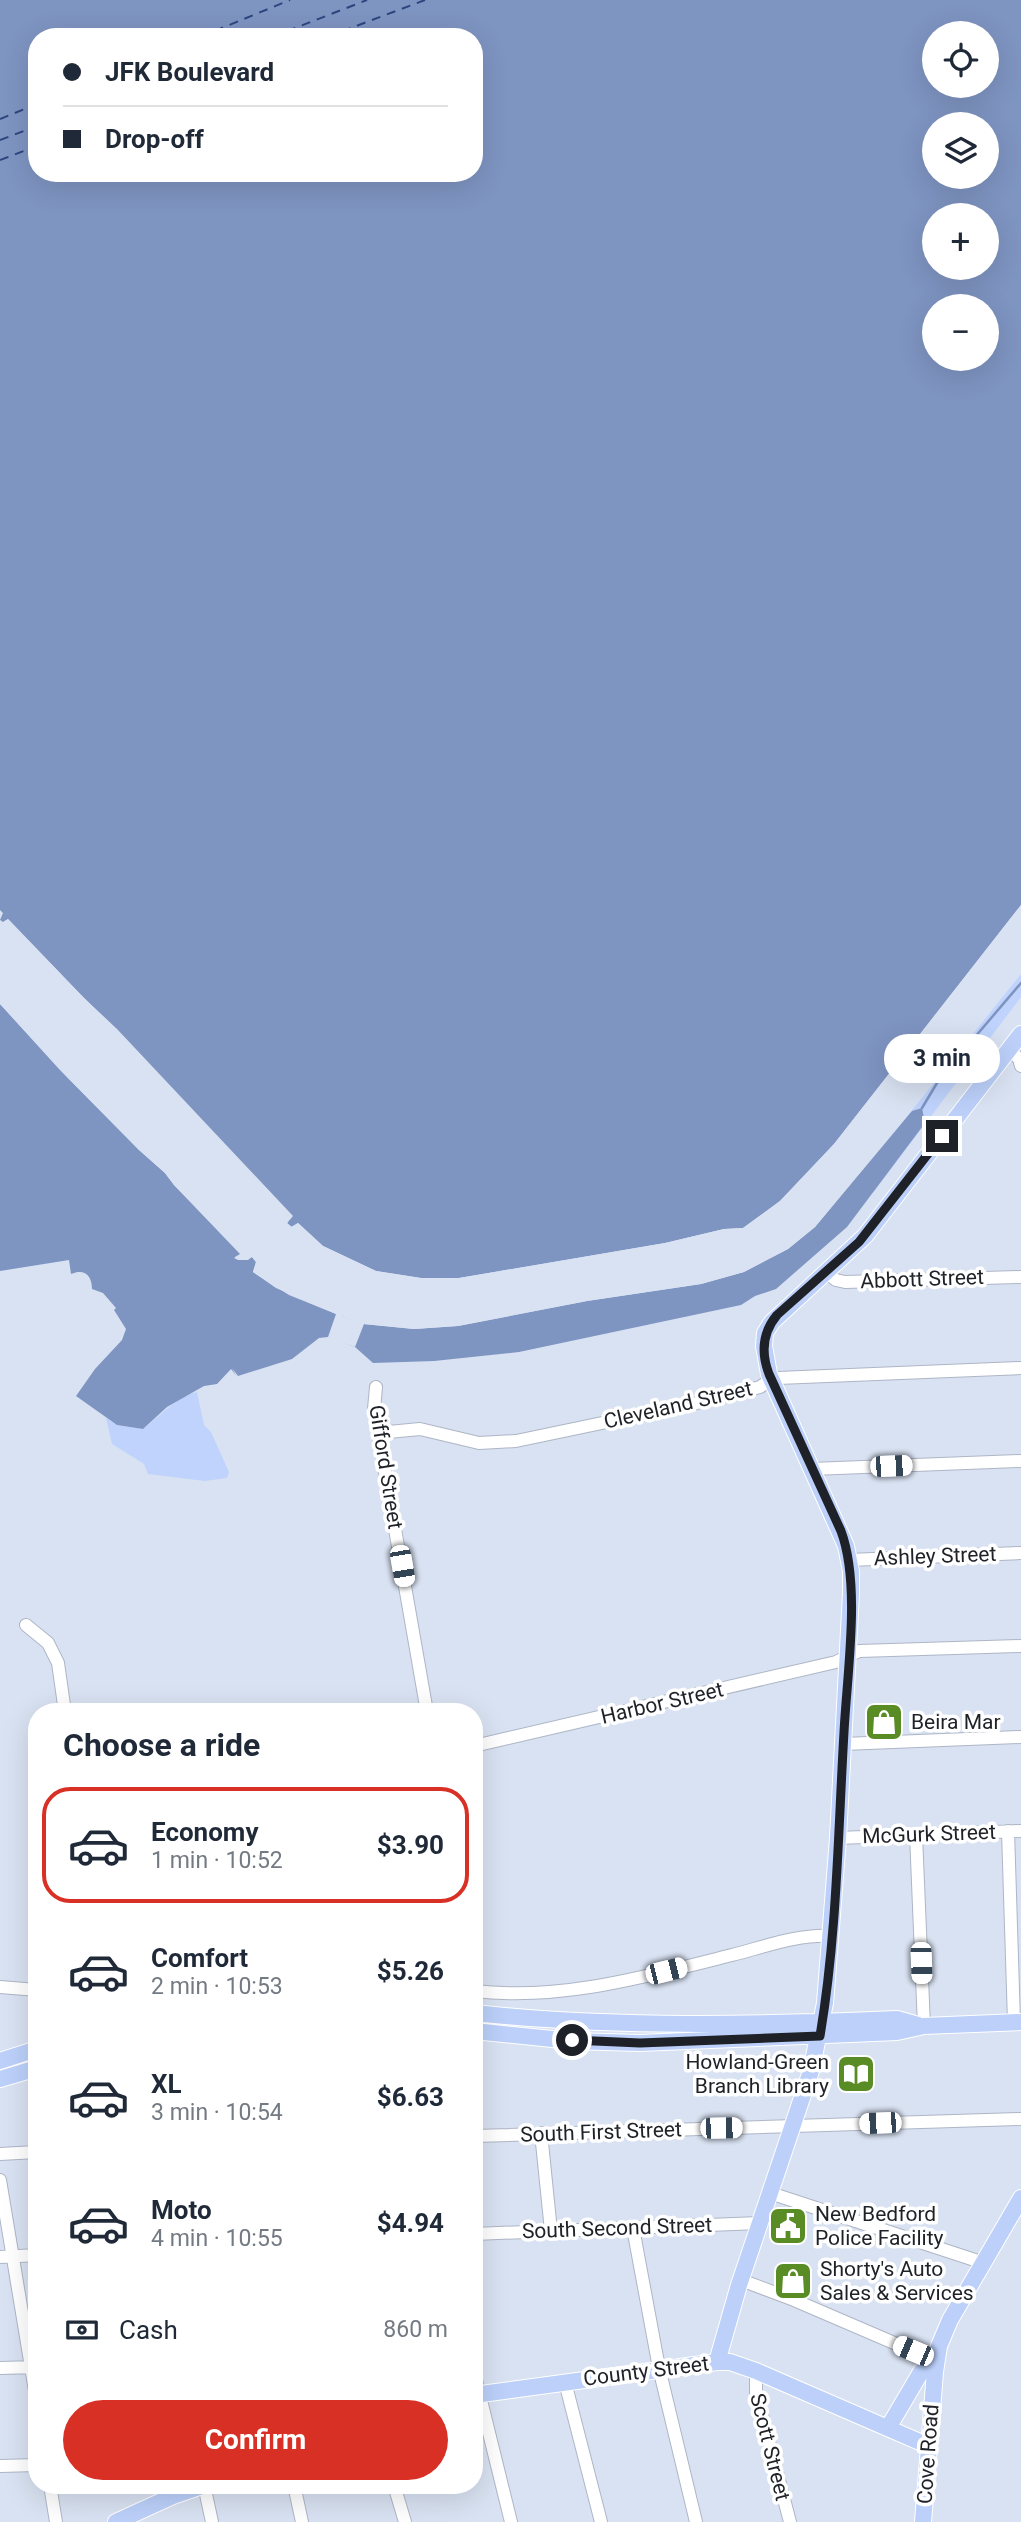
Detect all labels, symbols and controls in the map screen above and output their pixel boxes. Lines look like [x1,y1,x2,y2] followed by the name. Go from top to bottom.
[922,21,999,371] map controls
[922,21,999,98] button: locate
[105,57,274,87] text: JFK Boulevard
[922,112,999,189] button: layers
[105,124,204,154] text: Drop-off
[922,203,999,280] button: +
[922,294,999,371] button: −
[884,1034,1000,1084] callout: 3 min
[913,1045,971,1072] text: 3 min
[926,1120,958,1152] route end
[860,1265,984,1293] street label: Abbott Street
[601,1376,755,1434] street label: Cleveland Street
[364,1403,408,1531] street label: Gifford Street
[870,1455,913,1477] car
[873,1542,997,1570] street label: Ashley Street
[389,1543,416,1589] car
[598,1677,726,1729] street label: Harbor Street
[863,1701,905,1743] shop icon: Beira Mar
[911,1710,1001,1734] place label: Beira Mar
[63,1726,260,1764] text: Choose a ride
[67,1814,130,1877] icon: car
[151,1817,258,1847] text: Economy
[862,1820,996,1848] street label: McGurk Street
[377,1830,444,1860] text: $3.90
[151,1847,283,1874] text: 1 min · 10:52
[67,1940,130,2003] icon: car
[910,1942,933,1984] car
[151,1943,248,1973] text: Comfort
[377,1956,444,1986] text: $5.26
[644,1956,689,1986] car
[151,1973,283,2000] text: 2 min · 10:53
[556,2024,588,2056] route start
[685,2050,829,2098] place label: Howland-Green Branch Library
[835,2053,877,2095] library icon: Howland-Green Branch Library
[67,2066,130,2129] icon: car
[151,2069,182,2099] text: XL
[377,2082,444,2112] text: $6.63
[151,2099,283,2126] text: 3 min · 10:54
[859,2112,902,2134] car
[520,2117,682,2147] street label: South First Street
[700,2117,743,2139] car
[67,2192,130,2255] icon: car
[151,2195,212,2225] text: Moto
[815,2202,944,2250] place label: New Bedford Police Facility
[767,2205,809,2247] public building icon: New Bedford Police Facility
[377,2208,444,2238] text: $4.94
[521,2213,713,2243] street label: South Second Street
[151,2225,283,2252] text: 4 min · 10:55
[820,2257,974,2305] place label: Shorty's Auto Sales & Services
[772,2260,814,2302] shop icon: Shorty's Auto Sales & Services
[63,2311,101,2349] icon: cash
[119,2315,178,2345] text: Cash
[383,2316,448,2343] text: 860 m
[890,2333,937,2369] car
[582,2351,710,2391] street label: County Street
[745,2391,795,2503] street label: Scott Street
[63,2400,448,2480] button: Confirm
[913,2403,943,2505] street label: Cove Road

